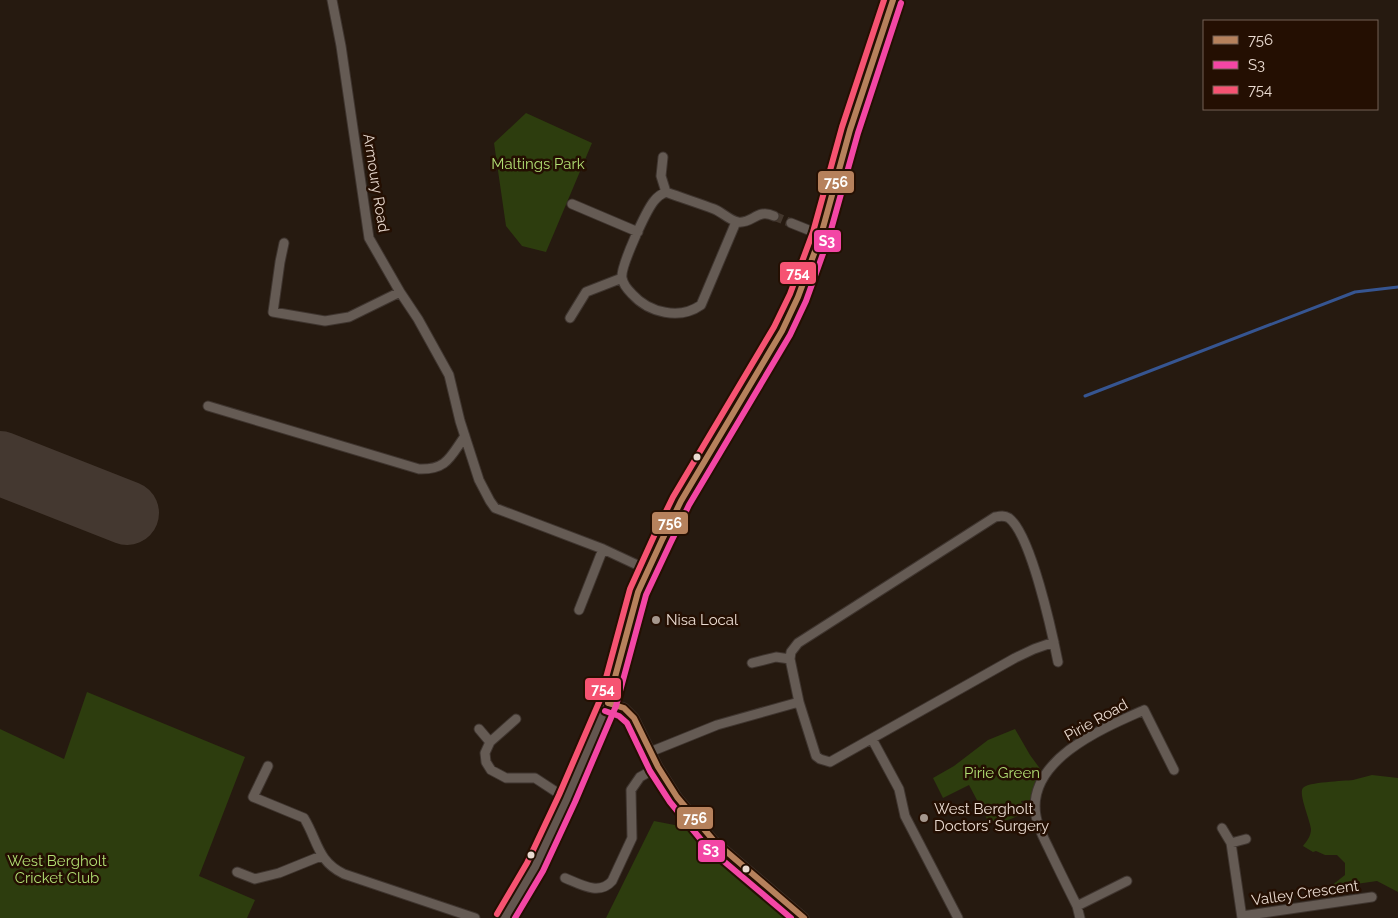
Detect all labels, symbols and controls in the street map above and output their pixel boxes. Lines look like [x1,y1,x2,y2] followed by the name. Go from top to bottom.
[1203,20,1378,110] legend
[1248,31,1273,49] text: 756
[1248,56,1265,74] text: S3
[1248,81,1272,99] text: 754
[359,132,393,234] street label: Armoury Road
[491,155,585,173] park label: Maltings Park
[817,170,855,194] line badge: 756
[824,174,848,190] text: 756
[813,229,842,253] line badge: S3
[819,233,835,249] text: S3
[779,261,817,285] line badge: 754
[786,265,810,281] text: 754
[692,452,702,462] unlabelled marker
[651,511,689,535] line badge: 756
[658,515,682,531] text: 756
[666,611,739,629] place label: Nisa Local
[650,614,662,626] marker: Nisa Local
[584,677,622,701] line badge: 754
[591,681,615,697] text: 754
[1061,695,1131,745] street label: Pirie Road
[964,764,1040,782] park label: Pirie Green
[934,800,1049,835] place label: West Bergholt Doctors' Surgery
[676,806,714,830] line badge: 756
[683,810,707,826] text: 756
[918,812,930,824] marker: West Bergholt Doctors' Surgery
[697,839,726,863] line badge: S3
[703,842,719,858] text: S3
[526,850,536,860] unlabelled marker
[7,852,107,887] park label: West Bergholt Cricket Club
[741,864,751,874] unlabelled marker
[1250,877,1360,909] street label: Valley Crescent

